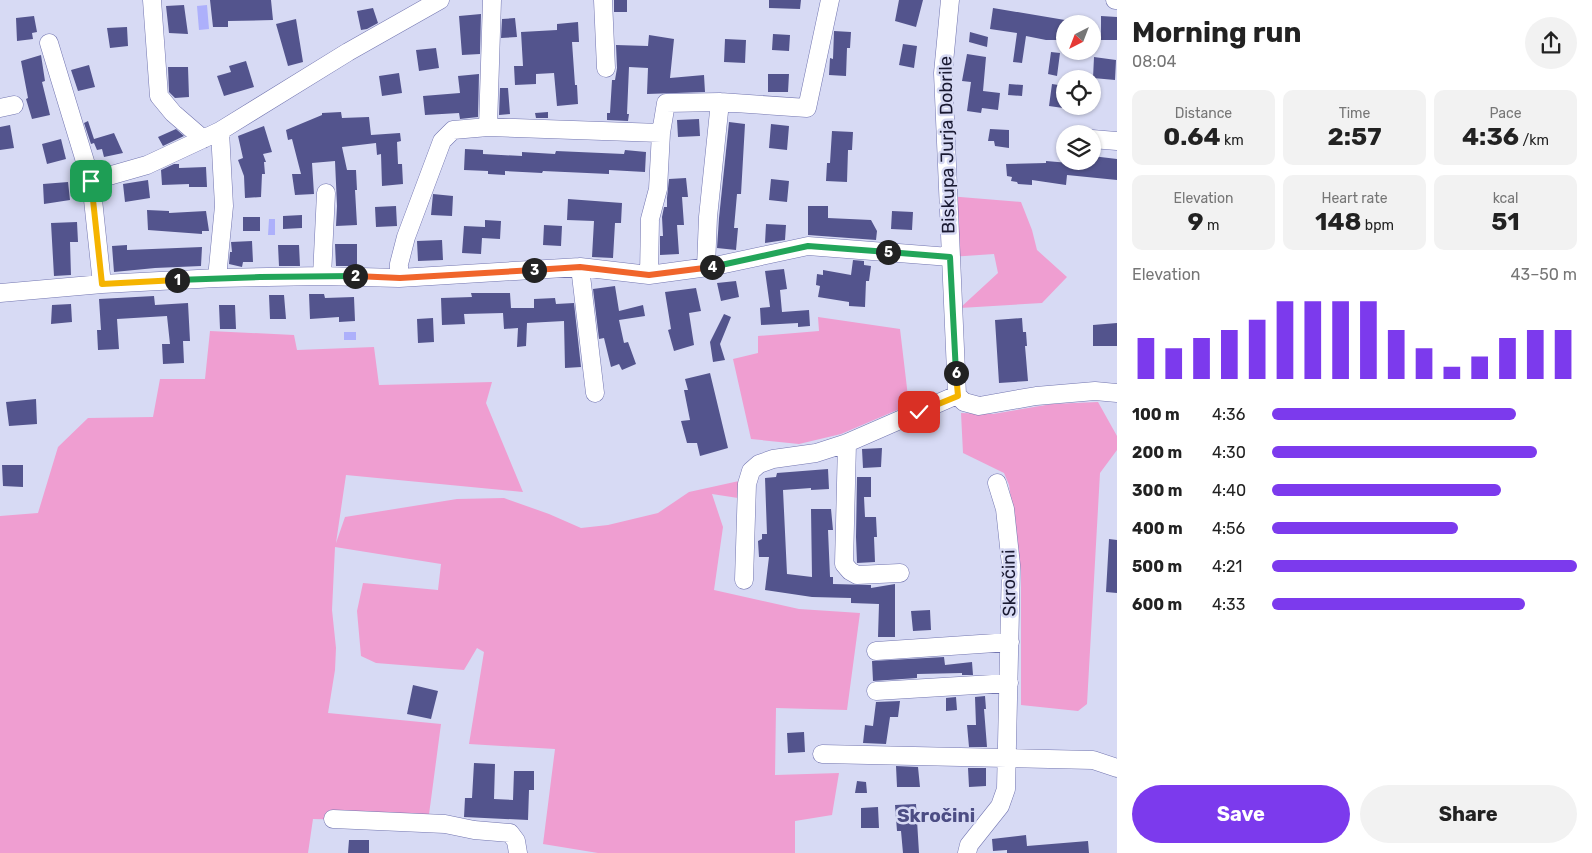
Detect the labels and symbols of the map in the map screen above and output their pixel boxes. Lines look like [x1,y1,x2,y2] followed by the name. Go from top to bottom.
[1056,15,1101,60] north arrow
[934,56,960,234] street label: Biskupa Jurja Dobrile
[70,160,112,202] pin
[876,240,900,264] pin: 5
[700,254,724,280] pin: 4
[522,258,546,282] pin: 3
[342,264,368,288] pin: 2
[164,268,190,292] pin: 1
[944,360,968,386] pin: 6
[898,391,940,433] pin
[997,549,1021,617] street label: Skročini
[897,804,975,827] district label: Skročini

